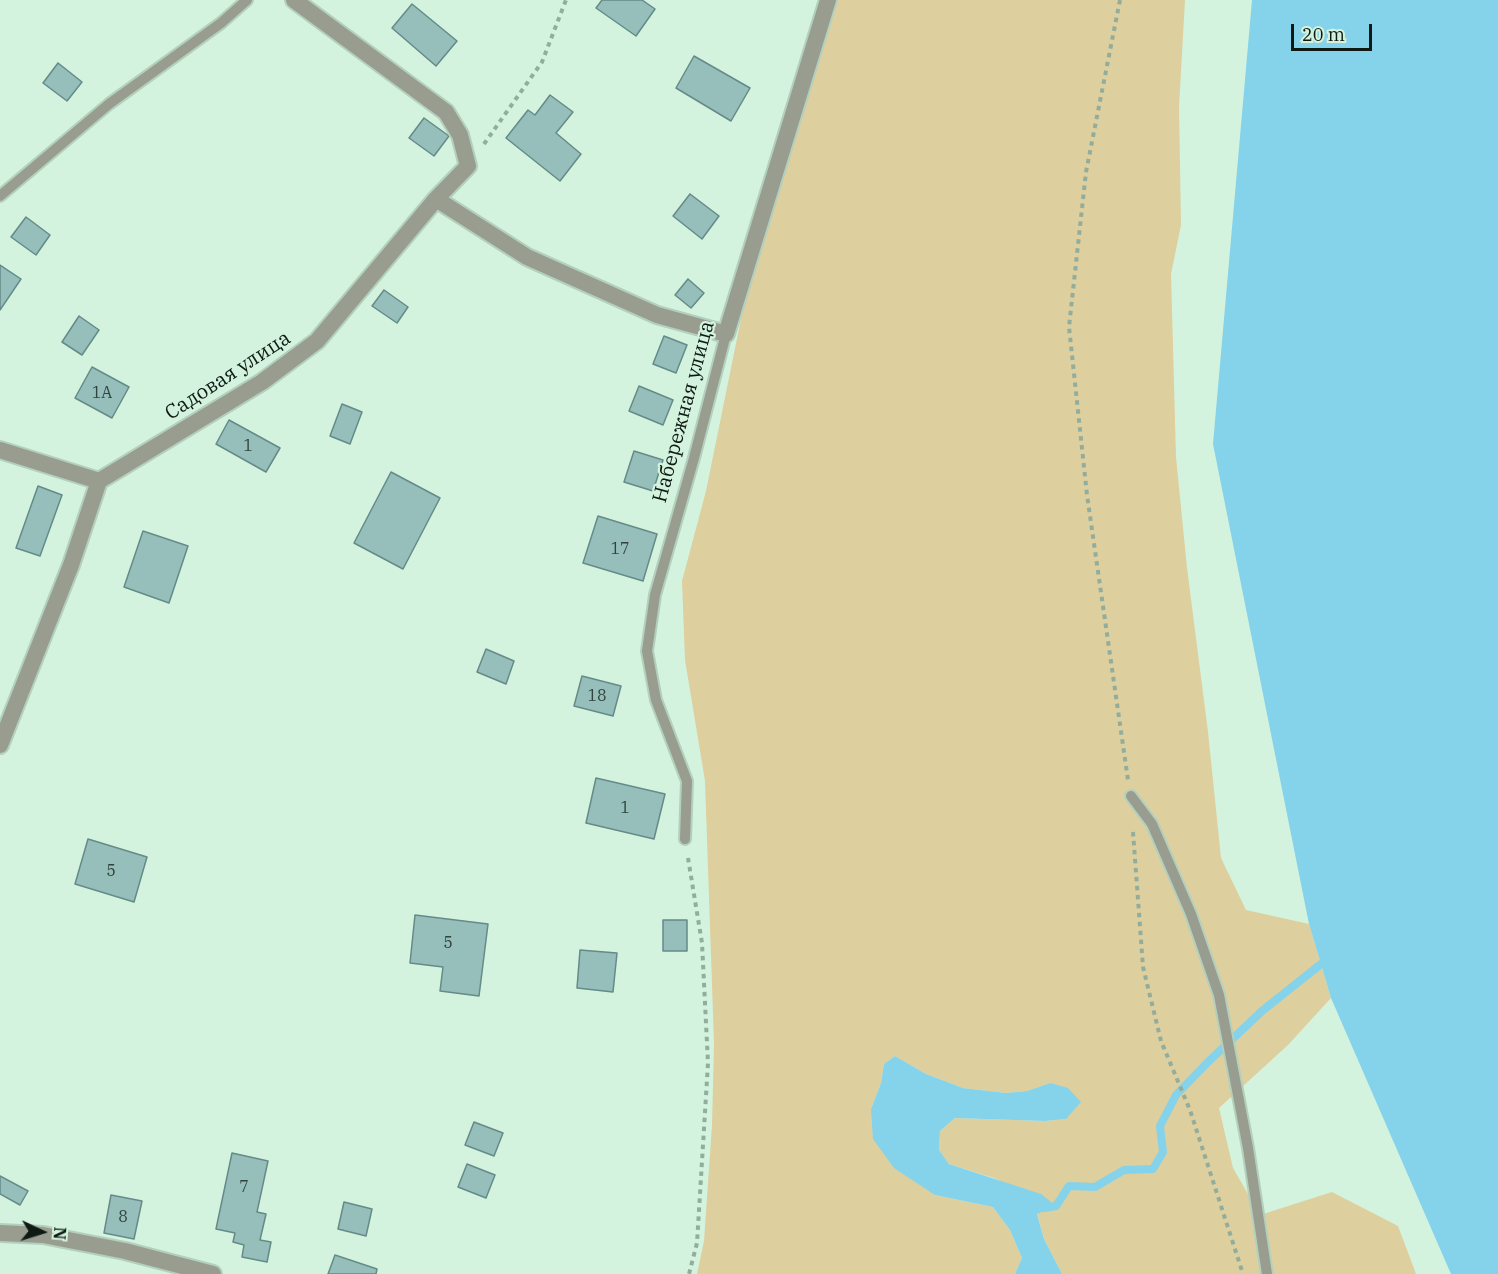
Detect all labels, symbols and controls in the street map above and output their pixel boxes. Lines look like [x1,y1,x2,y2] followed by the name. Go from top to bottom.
[1294,12,1375,50] scale bar
[1302,23,1345,46] text: 20 m
[648,319,720,505] street label: Набережная улица
[161,327,295,425] street label: Садовая улица
[92,383,112,403] house number: 1А
[243,436,253,456] house number: 1
[610,539,630,559] house number: 17
[587,686,607,706] house number: 18
[620,798,630,818] house number: 1
[106,861,116,881] house number: 5
[443,933,453,953] house number: 5
[239,1177,249,1197] house number: 7
[12,1202,72,1262] north arrow
[118,1207,128,1227] house number: 8
[50,1226,70,1240] text: N

